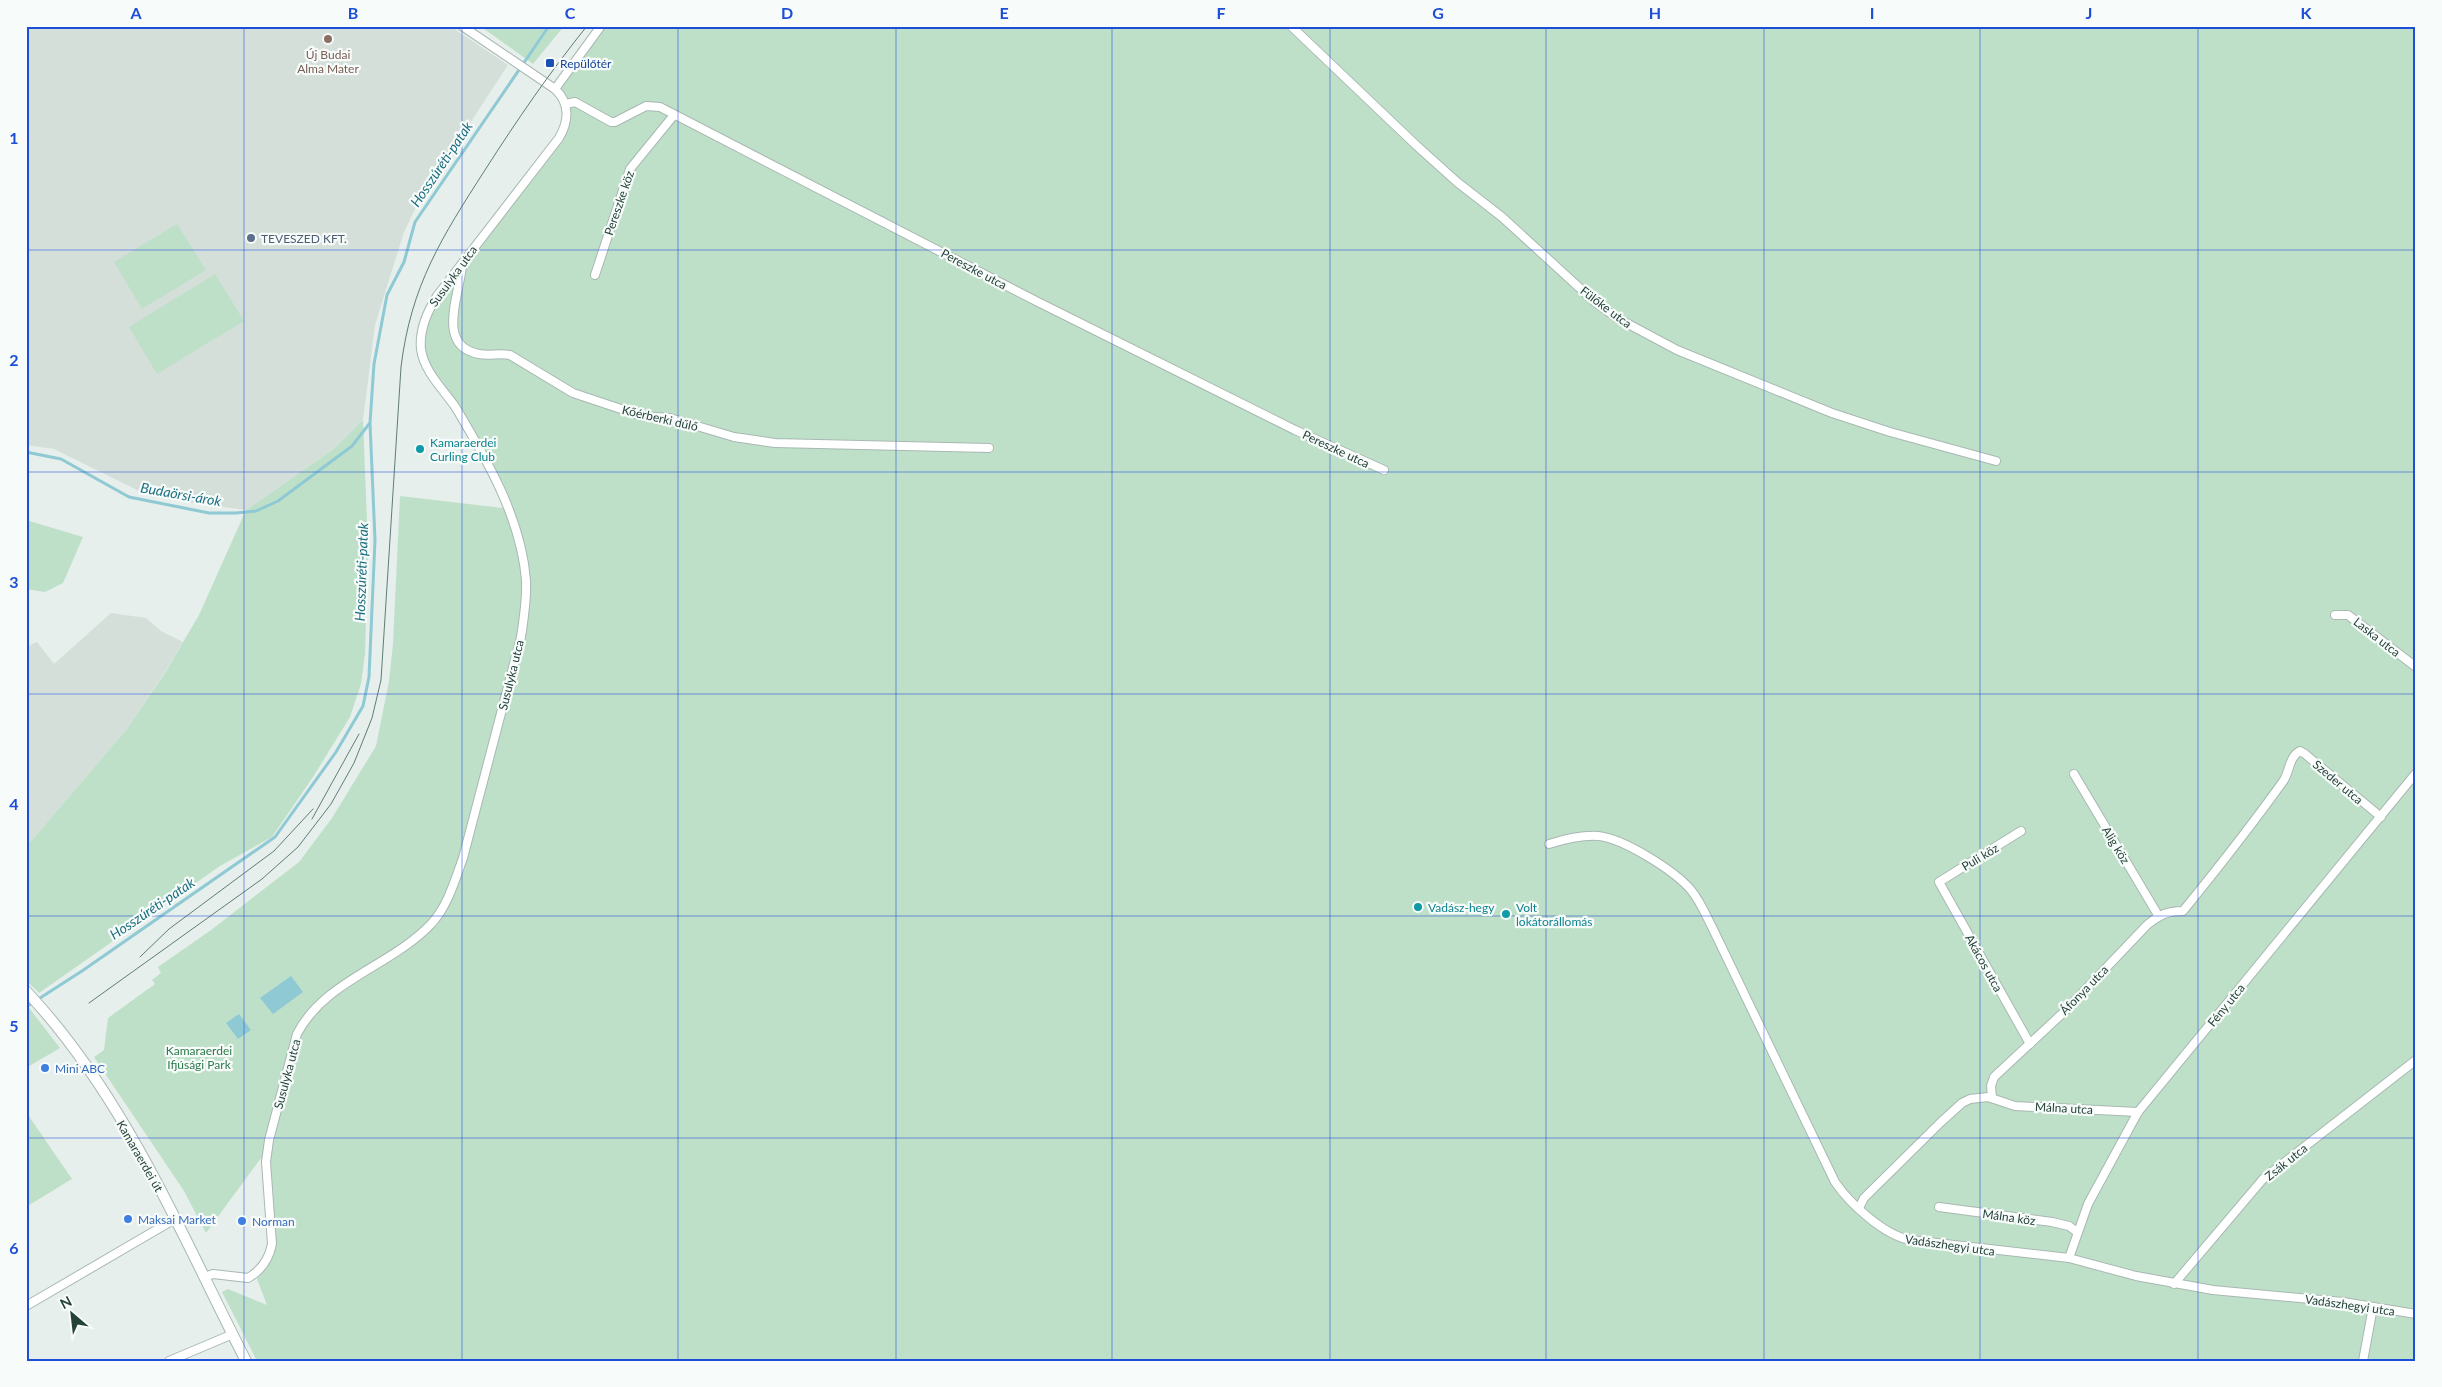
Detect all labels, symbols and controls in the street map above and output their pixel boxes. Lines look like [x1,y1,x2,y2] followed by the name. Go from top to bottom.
[129,3,142,22] text: A
[348,3,358,22] text: B
[565,3,576,22] text: C
[781,3,793,22] text: D
[999,3,1009,22] text: E
[1216,3,1226,22] text: F
[1432,3,1444,22] text: G
[1649,3,1661,22] text: H
[1870,3,1874,22] text: I
[2086,3,2092,22] text: J
[2301,3,2313,22] text: K
[322,33,334,45] marker: Új Budai Alma Mater
[297,47,359,76] place label: Új Budai Alma Mater
[560,56,612,71] place label: Repülőtér
[544,57,556,69] marker: Repülőtér
[406,118,476,210] water label: Hosszúréti-patak
[9,128,19,147] text: 1
[601,168,637,237] street label: Pereszke köz
[261,231,347,246] place label: TEVESZED KFT.
[245,232,257,244] marker: TEVESZED KFT.
[426,243,480,309] street label: Susulyka utca
[939,245,1009,293] street label: Pereszke utca
[1577,283,1635,331] street label: Fülőke utca
[9,350,19,369] text: 2
[621,402,700,434] street label: Kőérberki dűlő
[1300,427,1372,471] street label: Pereszke utca
[430,435,496,464] place label: Kamaraerdei Curling Club
[414,443,426,455] marker: Kamaraerdei Curling Club
[139,479,223,510] water label: Budaörsi-árok
[351,522,371,622] water label: Hosszúréti-patak
[9,572,19,591] text: 3
[2351,614,2403,660] street label: Laska utca
[495,638,527,712] street label: Susulyka utca
[2310,757,2366,807] street label: Szeder utca
[9,794,19,813] text: 4
[2099,824,2133,867] street label: Alig köz
[1959,840,2002,874] street label: Puli köz
[106,873,198,943] water label: Hosszúréti-patak
[1428,900,1495,915] place label: Vadász-hegy
[1516,900,1592,929] place label: Volt lokátorállomás
[1412,901,1424,913] marker: Vadász-hegy
[1500,908,1512,920] marker: Volt lokátorállomás
[1962,932,2006,994] street label: Akácos utca
[2057,962,2111,1018] street label: Áfonya utca
[2204,981,2248,1029] street label: Fény utca
[9,1016,19,1035] text: 5
[270,1037,304,1111] street label: Susulyka utca
[166,1043,232,1072] park label: Kamaraerdei Ifjúsági Park
[55,1061,105,1076] place label: Mini ABC
[39,1062,51,1074] marker: Mini ABC
[2035,1099,2093,1117] street label: Málna utca
[113,1117,167,1195] street label: Kamaraerdei út
[2262,1140,2310,1184] street label: Zsák utca
[1982,1206,2037,1228] street label: Málna köz
[138,1212,216,1227] place label: Maksai Market
[122,1213,134,1225] marker: Maksai Market
[252,1214,295,1229] place label: Norman
[236,1215,248,1227] marker: Norman
[1904,1231,1996,1259] street label: Vadászhegyi utca
[9,1238,19,1257] text: 6
[48,1290,98,1340] north arrow
[2304,1291,2396,1319] street label: Vadászhegyi utca
[57,1292,74,1312] text: N

